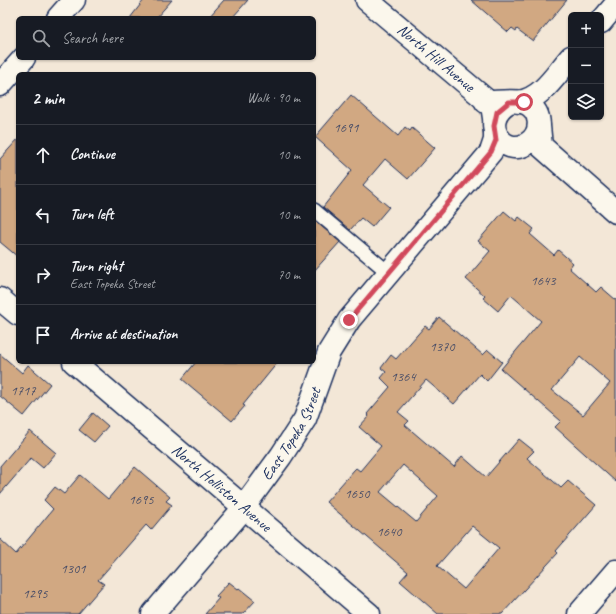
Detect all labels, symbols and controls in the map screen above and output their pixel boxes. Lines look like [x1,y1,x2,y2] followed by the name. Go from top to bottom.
[568,12,604,120] map controls
[568,12,604,48] button: +
[16,16,316,60] search box
[393,20,480,97] street label: North Hill Avenue
[30,27,52,49] icon: search
[62,29,123,48] text: Search here
[568,48,604,84] button: −
[568,84,604,120] button: layers
[32,88,65,109] text: 2 min
[247,90,300,106] text: Walk · 90 m
[515,93,533,111] route start
[333,119,359,136] house number: 1691
[32,144,54,166] icon: ahead
[70,145,115,164] text: Continue
[278,147,300,163] text: 10 m
[32,204,54,226] icon: left
[70,205,113,224] text: Turn left
[278,207,300,223] text: 10 m
[70,257,123,276] text: Turn right
[32,264,54,286] icon: right
[278,267,300,283] text: 70 m
[530,272,557,289] house number: 1643
[70,276,155,292] text: East Topeka Street
[340,311,358,329] route end
[32,324,54,346] icon: arrive
[70,325,177,344] text: Arrive at destination
[429,338,456,355] house number: 1370
[390,368,417,385] house number: 1364
[10,382,36,399] house number: 1717
[257,383,326,484] street label: East Topeka Street
[168,440,277,537] street label: North Holliston Avenue
[344,485,371,502] house number: 1650
[128,491,154,508] house number: 1695
[376,523,403,540] house number: 1640
[60,560,86,577] house number: 1301
[22,585,48,602] house number: 1295

